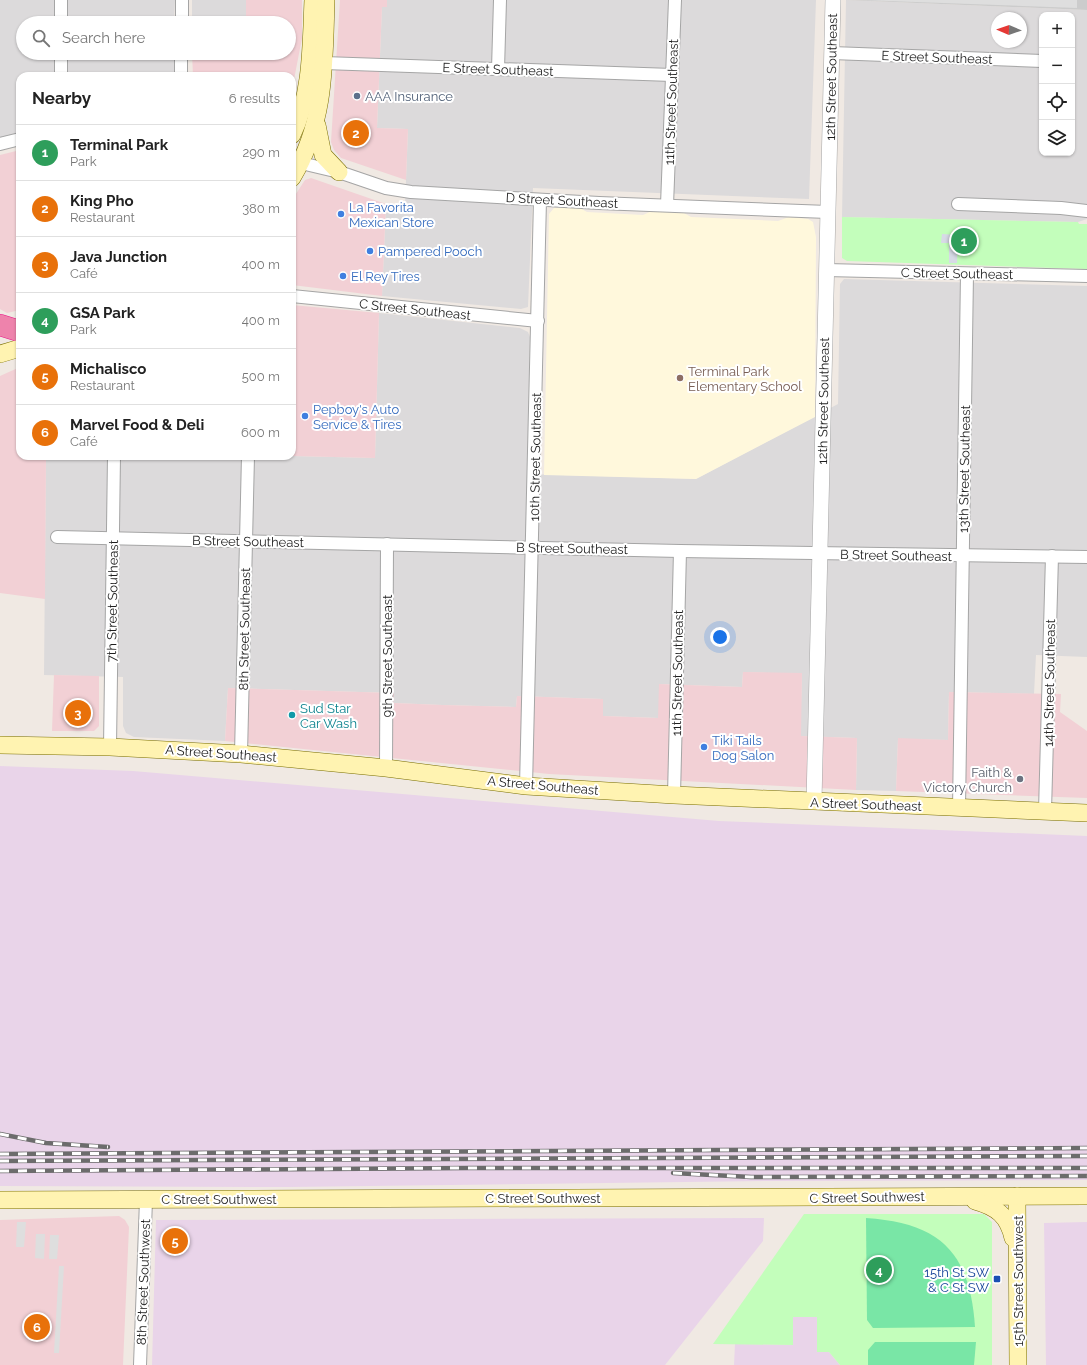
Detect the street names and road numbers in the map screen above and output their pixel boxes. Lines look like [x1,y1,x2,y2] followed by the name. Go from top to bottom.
[823,12,840,141] street label: 12th Street Southeast
[662,38,681,165] street label: 11th Street Southeast
[881,48,993,67] street label: E Street Southeast
[442,60,554,79] street label: E Street Southeast
[505,190,619,211] street label: D Street Southeast
[901,265,1014,282] street label: C Street Southeast
[358,296,472,323] street label: C Street Southeast
[815,336,832,465] street label: 12th Street Southeast
[527,392,544,522] street label: 10th Street Southeast
[956,404,973,533] street label: 13th Street Southeast
[192,533,305,550] street label: B Street Southeast
[104,539,121,662] street label: 7th Street Southeast
[516,540,629,557] street label: B Street Southeast
[840,547,953,564] street label: B Street Southeast
[236,567,253,691] street label: 8th Street Southeast
[380,594,395,717] street label: 9th Street Southeast
[669,609,686,736] street label: 11th Street Southeast
[1041,618,1058,747] street label: 14th Street Southeast
[165,742,278,765] street label: A Street Southeast
[487,773,600,798] street label: A Street Southeast
[810,795,923,814] street label: A Street Southeast
[809,1189,925,1206] street label: C Street Southwest
[485,1191,601,1206] street label: C Street Southwest
[161,1192,277,1207] street label: C Street Southwest
[1011,1215,1026,1346] street label: 15th Street Southwest
[134,1218,153,1345] street label: 8th Street Southwest

